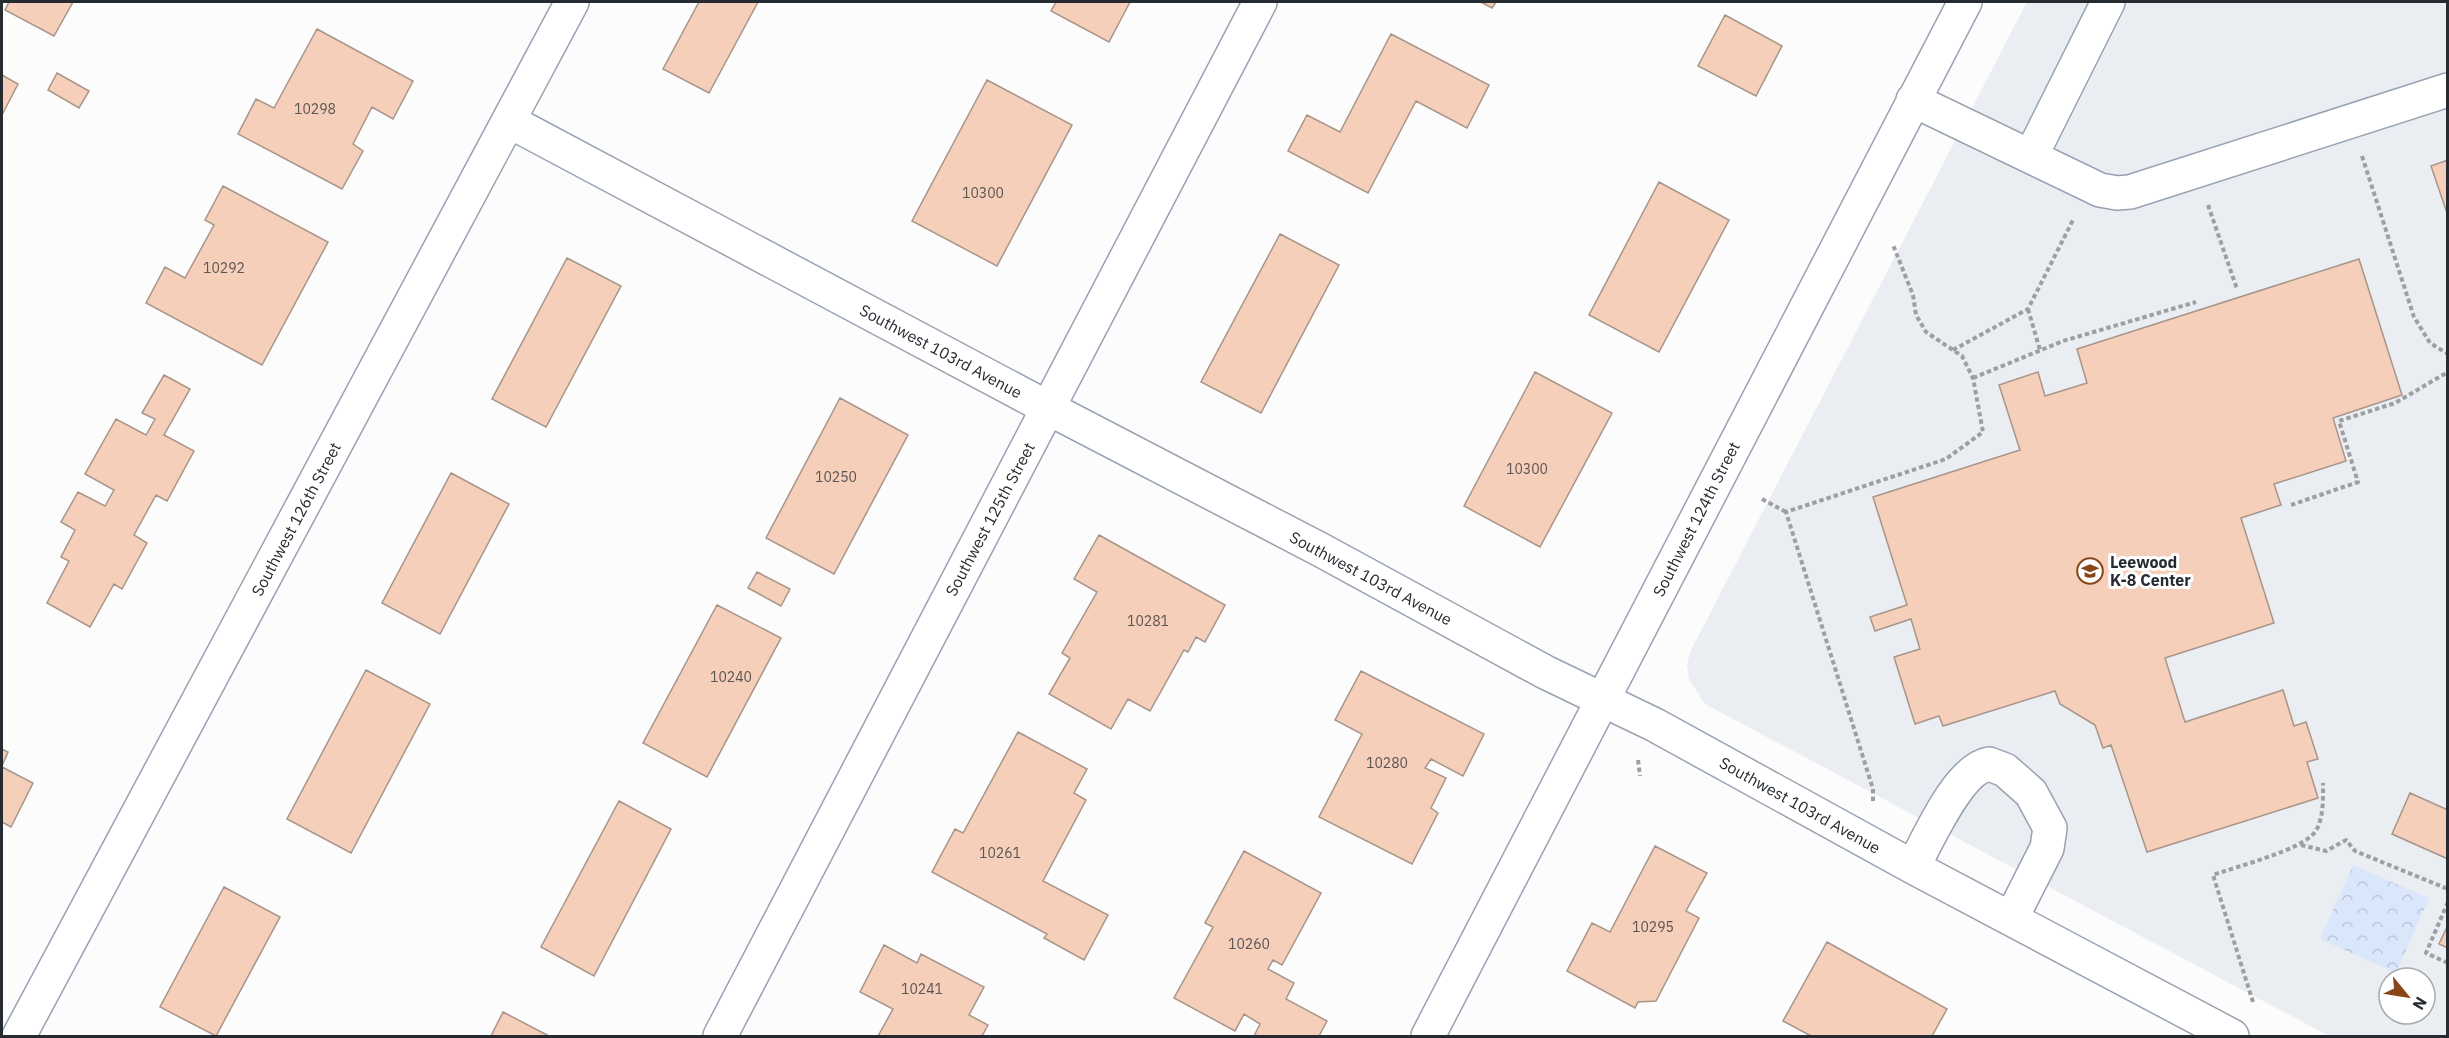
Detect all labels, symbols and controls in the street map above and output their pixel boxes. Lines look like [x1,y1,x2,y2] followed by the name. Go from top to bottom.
[294,100,336,118] house number: 10298
[962,184,1004,202] house number: 10300
[203,259,245,277] house number: 10292
[856,300,1026,402] street label: Southwest 103rd Avenue
[1648,438,1744,600] street label: Southwest 124th Street
[247,439,345,599] street label: Southwest 126th Street
[941,439,1039,599] street label: Southwest 125th Street
[1506,460,1548,478] house number: 10300
[815,468,857,486] house number: 10250
[1286,527,1456,629] street label: Southwest 103rd Avenue
[2110,552,2191,590] place label: Leewood K-8 Center
[2075,556,2105,586] school or university icon: Leewood K-8 Center
[1127,612,1169,630] house number: 10281
[710,668,752,686] house number: 10240
[1716,752,1884,858] street label: Southwest 103rd Avenue
[1366,754,1408,772] house number: 10280
[979,844,1021,862] house number: 10261
[1632,918,1674,936] house number: 10295
[1228,935,1270,953] house number: 10260
[2377,966,2437,1026] north arrow
[901,980,943,998] house number: 10241
[2408,993,2432,1014] text: N

